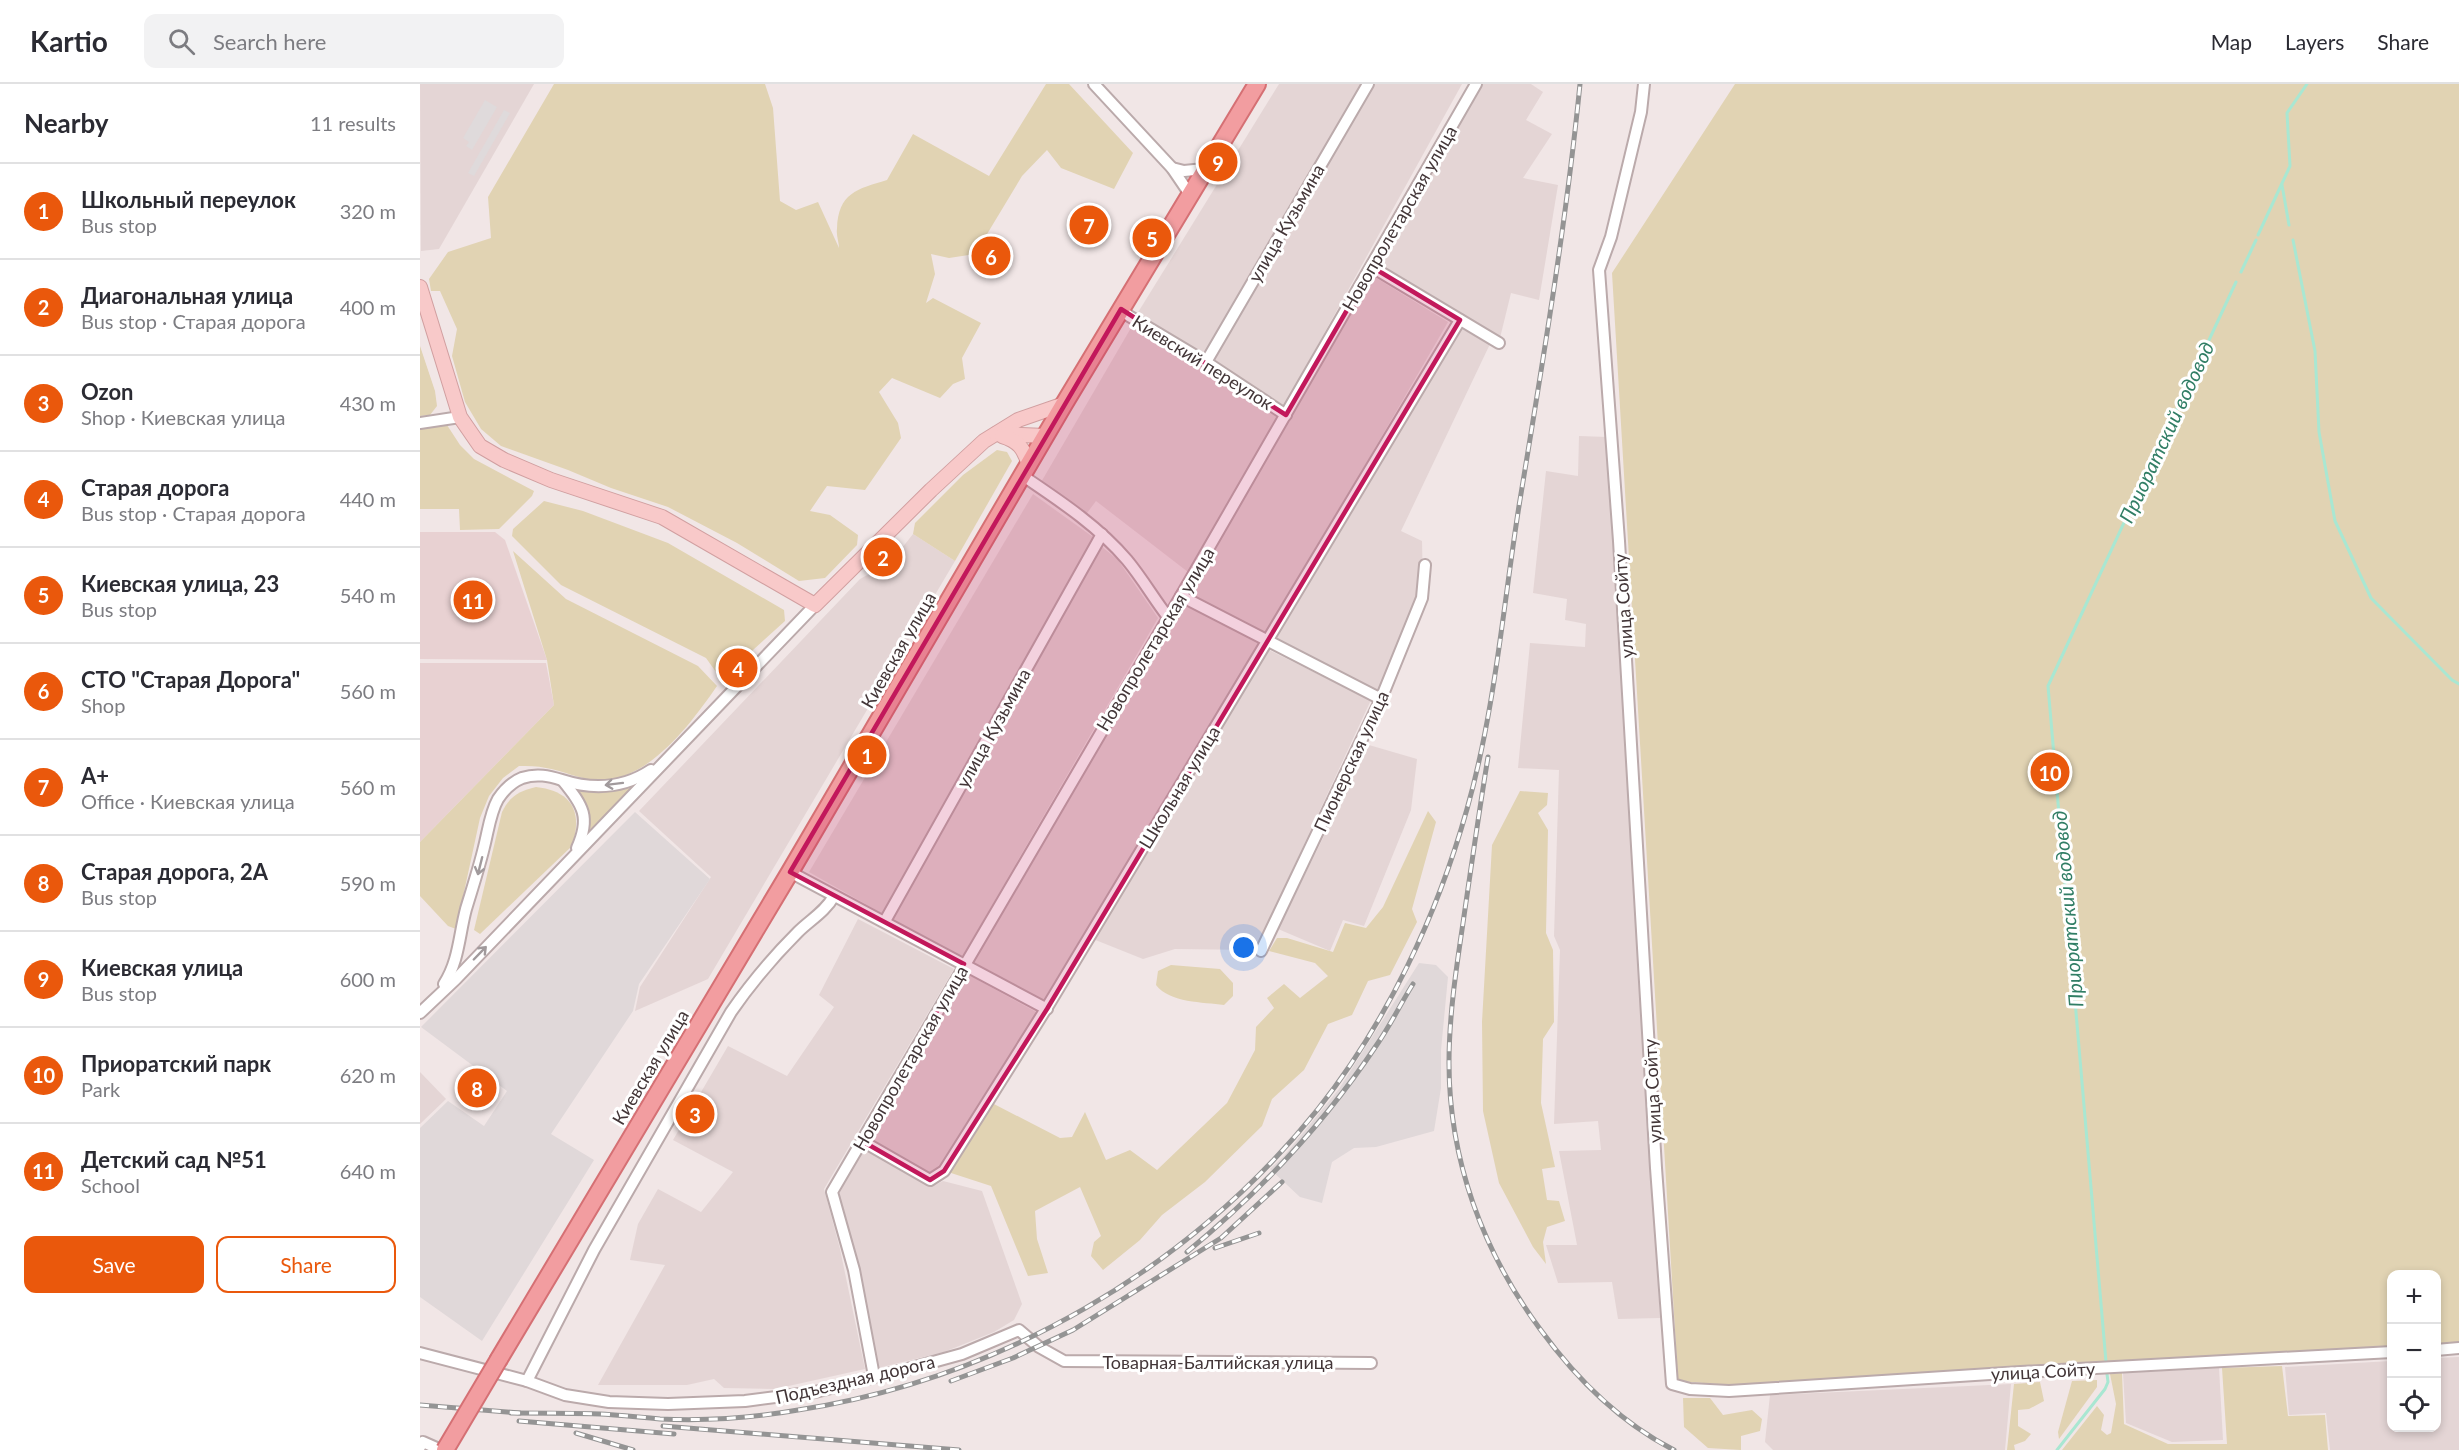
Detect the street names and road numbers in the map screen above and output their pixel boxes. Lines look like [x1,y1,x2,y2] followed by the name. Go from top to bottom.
[1337,121,1461,315] street label: Новопролетарская улица
[1243,160,1329,286] street label: улица Кузьмина
[1129,310,1278,414] street label: Киевский переулок
[1091,543,1219,735] street label: Новопролетарская улица
[1608,552,1638,659] street label: улица Сойту
[856,588,940,712] street label: Киевская улица
[951,665,1035,791] street label: улица Кузьмина
[1309,687,1393,835] street label: Пионерская улица
[1134,722,1224,852] street label: Школьная улица
[848,961,972,1155] street label: Новопролетарская улица
[607,1006,693,1128] street label: Киевская улица
[1638,1038,1666,1144] street label: улица Сойту
[773,1350,937,1408] street label: Подъездная дорога
[1102,1351,1334,1373] street label: Товарная-Балтийская улица
[1990,1357,2096,1385] street label: улица Сойту

